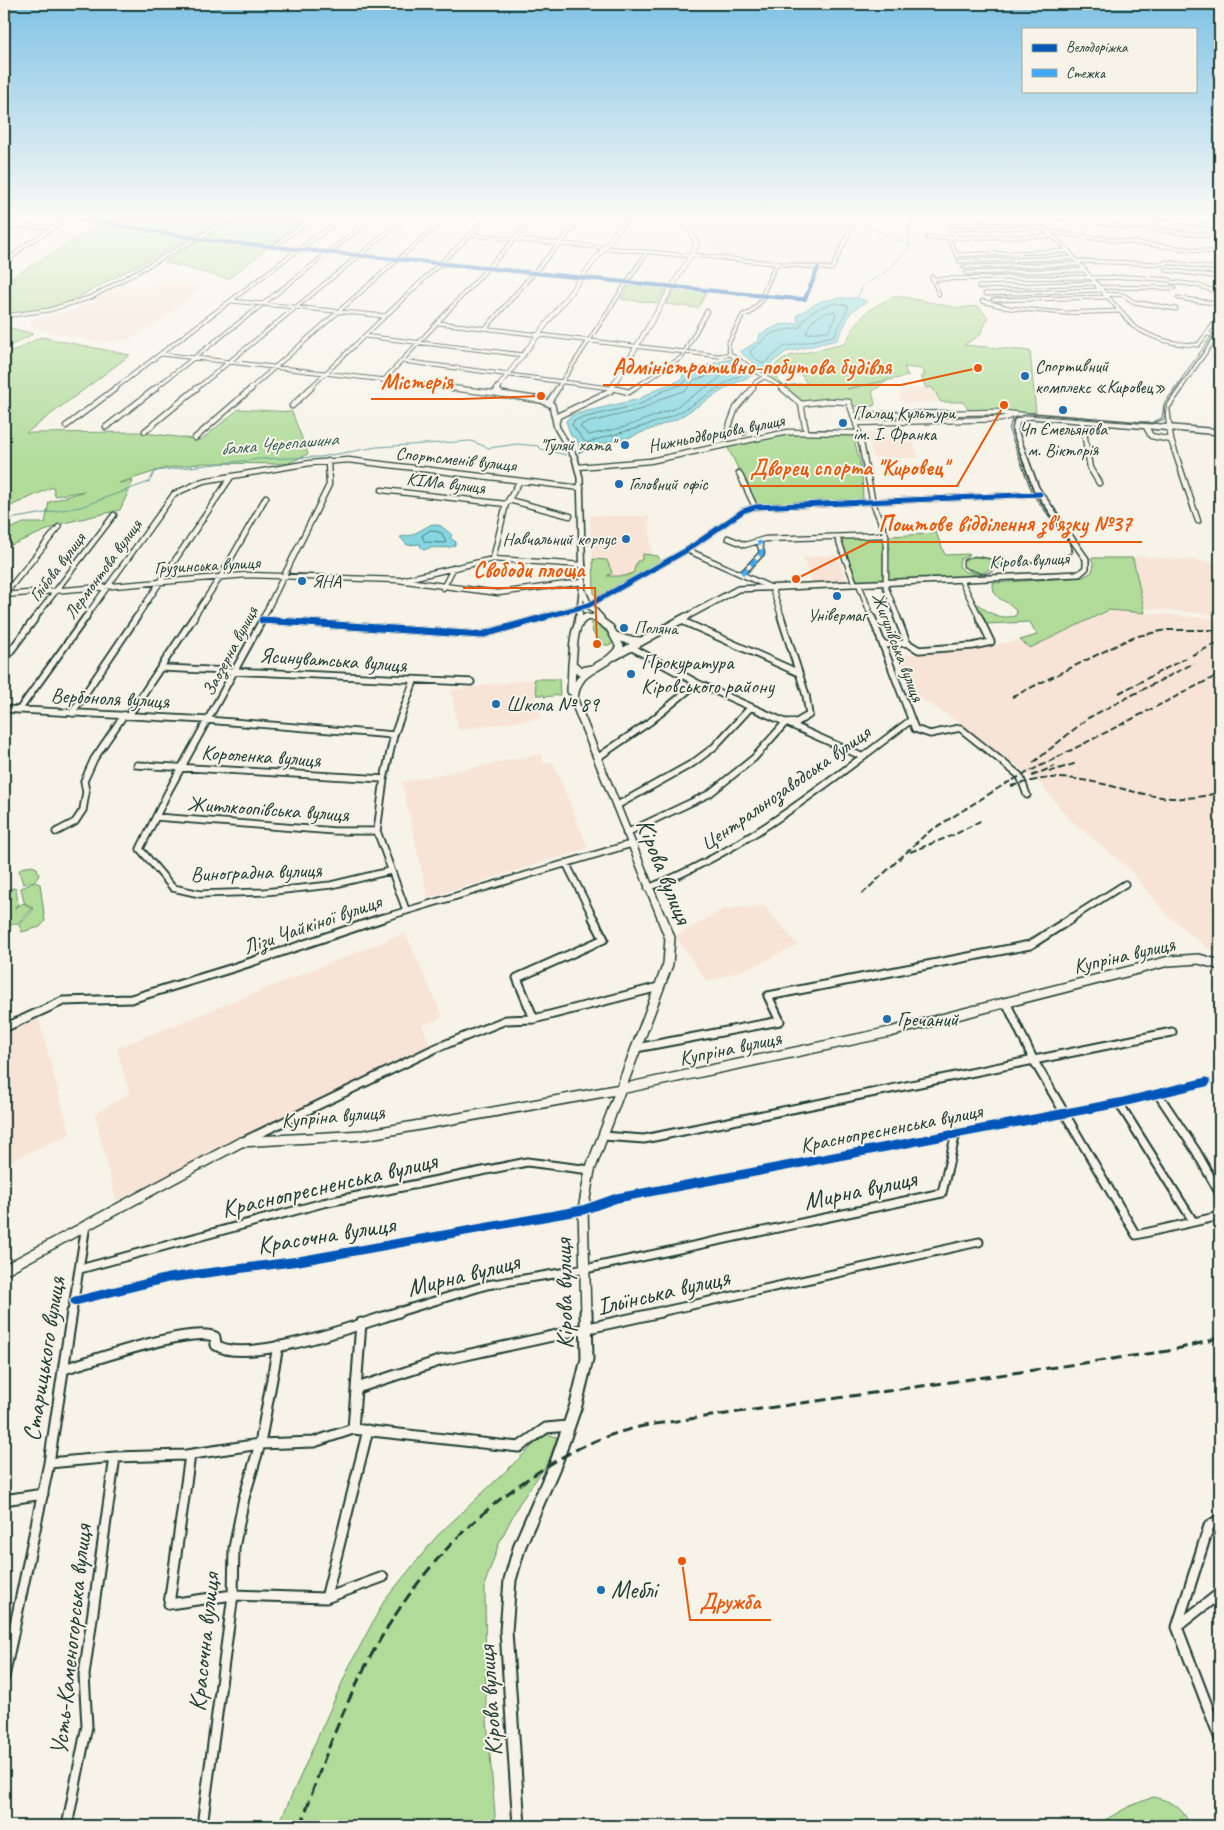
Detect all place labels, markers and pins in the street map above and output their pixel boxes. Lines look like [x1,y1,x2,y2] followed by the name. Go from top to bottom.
[603,348,901,385] callout: Адміністративно-побутова будівля
[1035,355,1166,398] place label: Cпортивний комплекс «Кировец»
[371,362,463,399] callout: Містерія
[1019,370,1031,382] marker: Cпортивний комплекс «Кировец»
[853,402,956,445] place label: Палац Культури ім. І. Франка
[1057,404,1069,416] marker: Чп Ємельянова м. Вікторія
[837,417,849,429] marker: Палац Культури ім. І. Франка
[1019,418,1108,461] place label: Чп Ємельянова м. Вікторія
[540,434,619,456] place label: "Гуляй хата"
[619,439,631,451] marker: "Гуляй хата"
[740,449,957,486] callout: Дворец спорта "Кировец"
[629,473,709,495] place label: Головний офіс
[613,478,625,490] marker: Головний офіс
[869,505,1142,542] callout: Поштове відділення зв'язку №37
[503,528,618,550] place label: Навчальний корпус
[620,533,632,545] marker: Навчальний корпус
[463,551,595,588] callout: Свободи площа
[312,570,342,592] place label: ЯНА
[296,575,308,587] marker: ЯНА
[831,590,843,602] marker: Універмаг
[808,604,869,626] place label: Універмаг
[634,617,679,639] place label: Поляна
[618,622,630,634] marker: Поляна
[641,649,776,699] place label: Прокуратура Кіровського району
[625,668,637,680] marker: Прокуратура Кіровського району
[506,691,600,717] place label: Школа № 89
[490,698,502,710] marker: Школа № 89
[897,1006,959,1032] place label: Гречаний
[881,1013,893,1025] marker: Гречаний
[611,1574,660,1606] place label: Меблі
[690,1583,771,1620] callout: Дружба
[595,1584,607,1596] marker: Меблі

